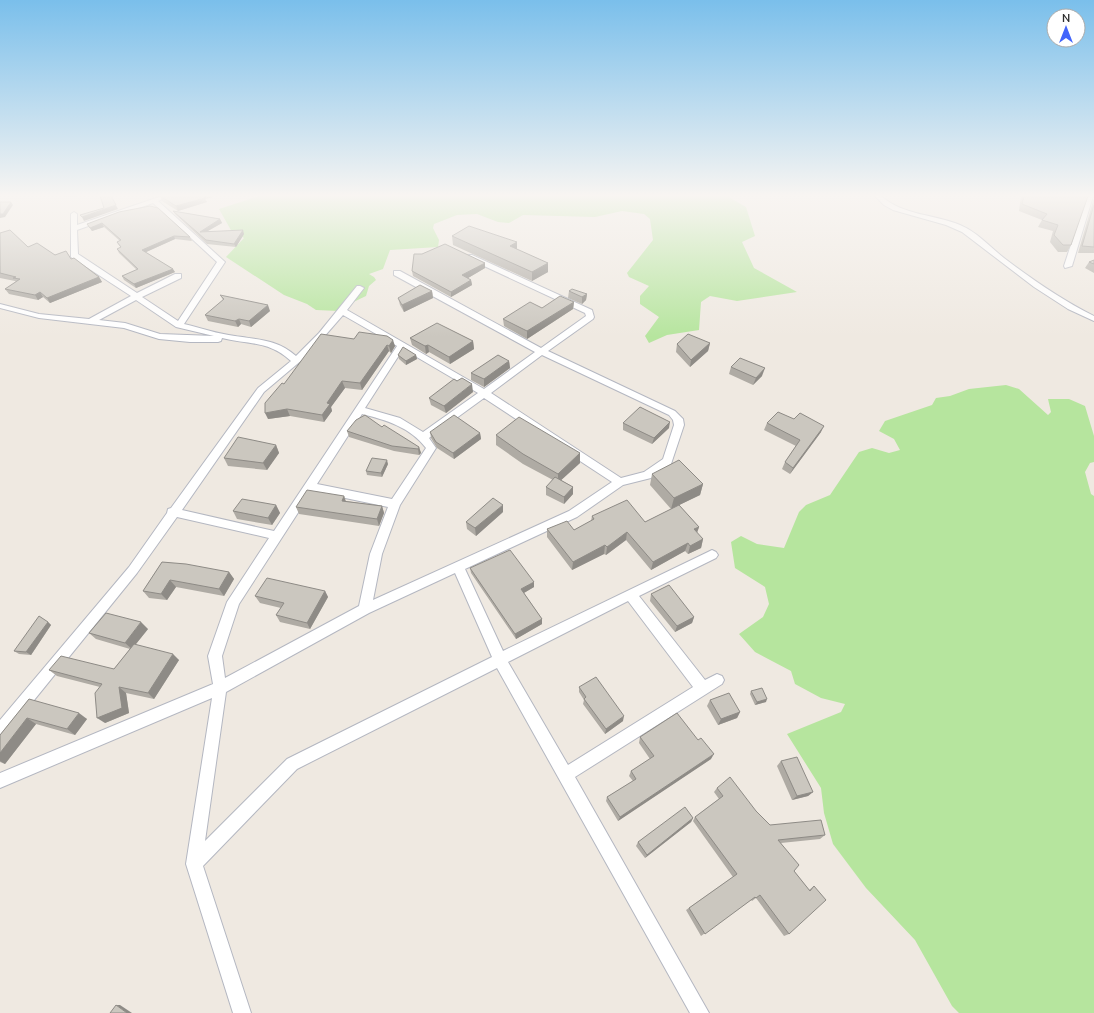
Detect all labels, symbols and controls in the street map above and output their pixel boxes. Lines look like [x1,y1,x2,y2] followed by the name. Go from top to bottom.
[1046,8,1086,48] north arrow
[1062,11,1070,26] text: N

